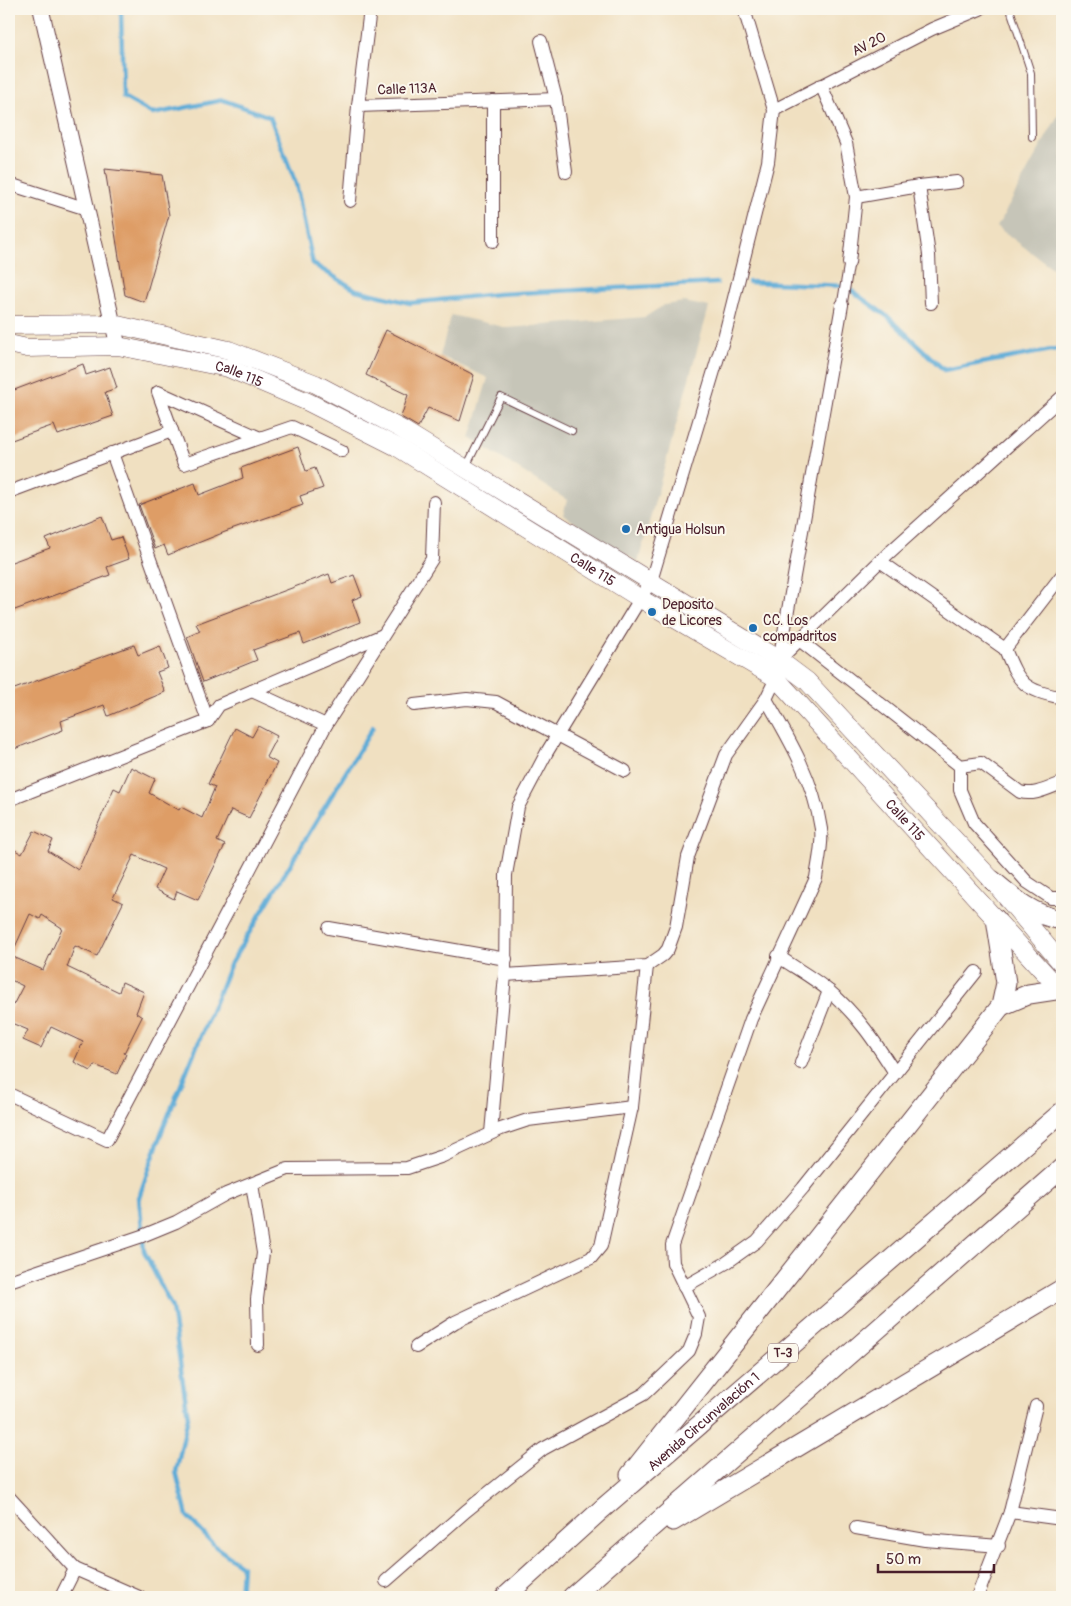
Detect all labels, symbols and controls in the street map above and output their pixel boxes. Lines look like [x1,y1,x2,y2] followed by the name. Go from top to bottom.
[849,28,889,60] street label: AV 20
[377,79,437,99] street label: Calle 113A
[214,357,266,391] street label: Calle 115
[636,521,725,538] place label: Antigua Holsun
[620,523,632,535] marker: Antigua Holsun
[567,548,619,590] street label: Calle 115
[662,596,723,629] place label: Deposito de Licores
[646,606,658,618] marker: Deposito de Licores
[763,612,837,645] place label: CC. Los compadritos
[747,622,759,634] marker: CC. Los compadritos
[882,795,928,844] street label: Calle 115
[768,1344,798,1362] road number: T-3
[644,1368,763,1475] street label: Avenida Circunvalación 1
[878,1541,995,1573] scale bar
[886,1550,921,1569] text: 50 m

